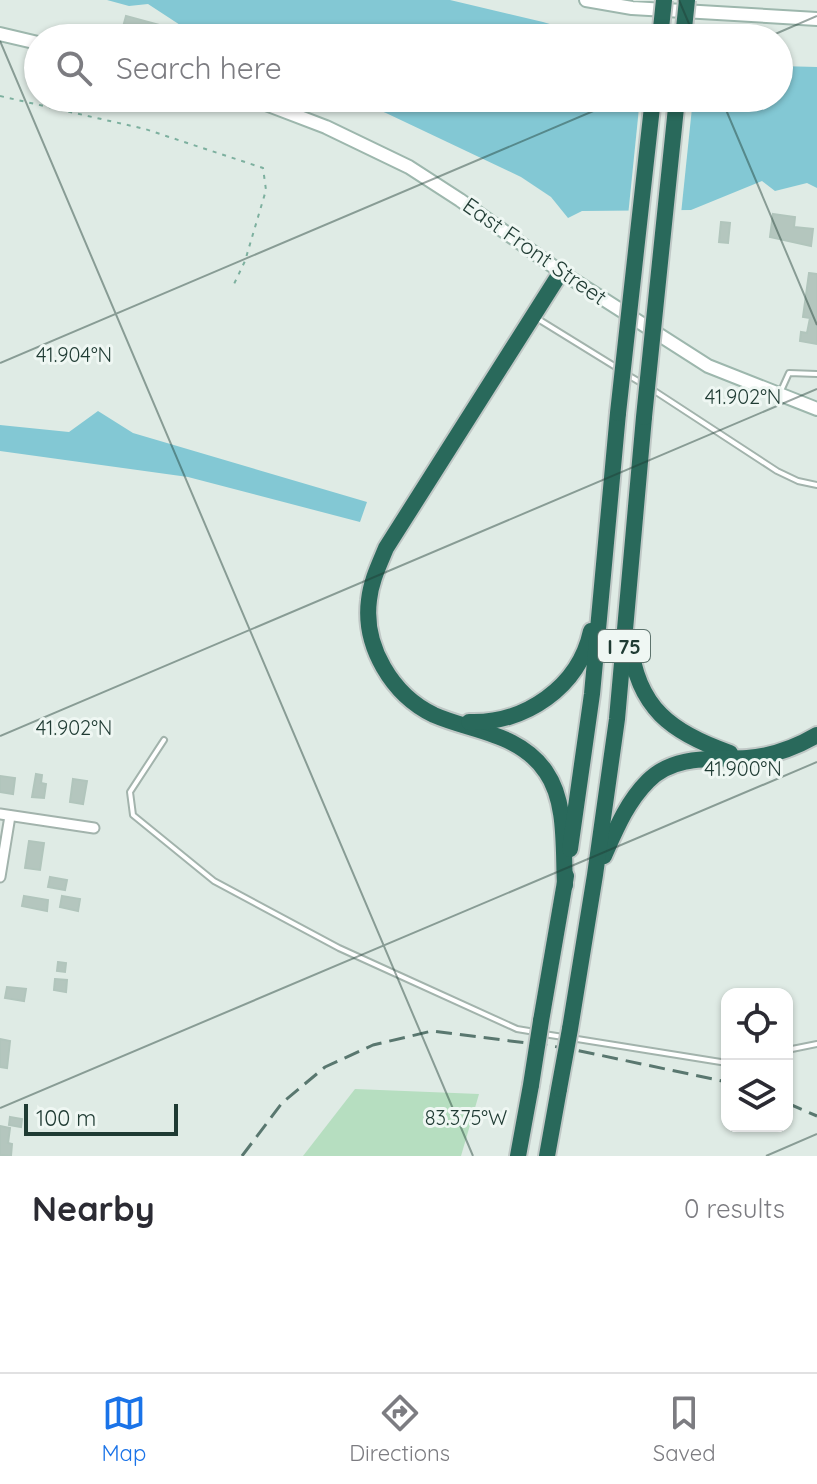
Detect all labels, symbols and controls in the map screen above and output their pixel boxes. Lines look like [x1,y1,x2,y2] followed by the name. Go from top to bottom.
[24,24,793,112] search box
[52,46,96,90] icon: search
[116,49,282,87] text: Search here
[458,191,612,311] street label: East Front Street
[36,342,112,367] text: 41.904°N
[705,384,781,409] text: 41.902°N
[598,630,650,662] road number: I 75
[36,715,112,740] text: 41.902°N
[704,756,782,781] text: 41.900°N
[721,988,793,1132] map controls
[721,988,793,1060] button: locate
[721,1060,793,1132] button: layers
[24,1100,178,1136] scale bar
[36,1104,96,1132] text: 100 m
[425,1105,507,1130] text: 83.375°W
[32,1187,155,1230] text: Nearby
[684,1192,785,1225] text: 0 results
[101,1391,146,1467] tab: Map
[349,1391,450,1467] tab: Directions
[653,1391,716,1467] tab: Saved

